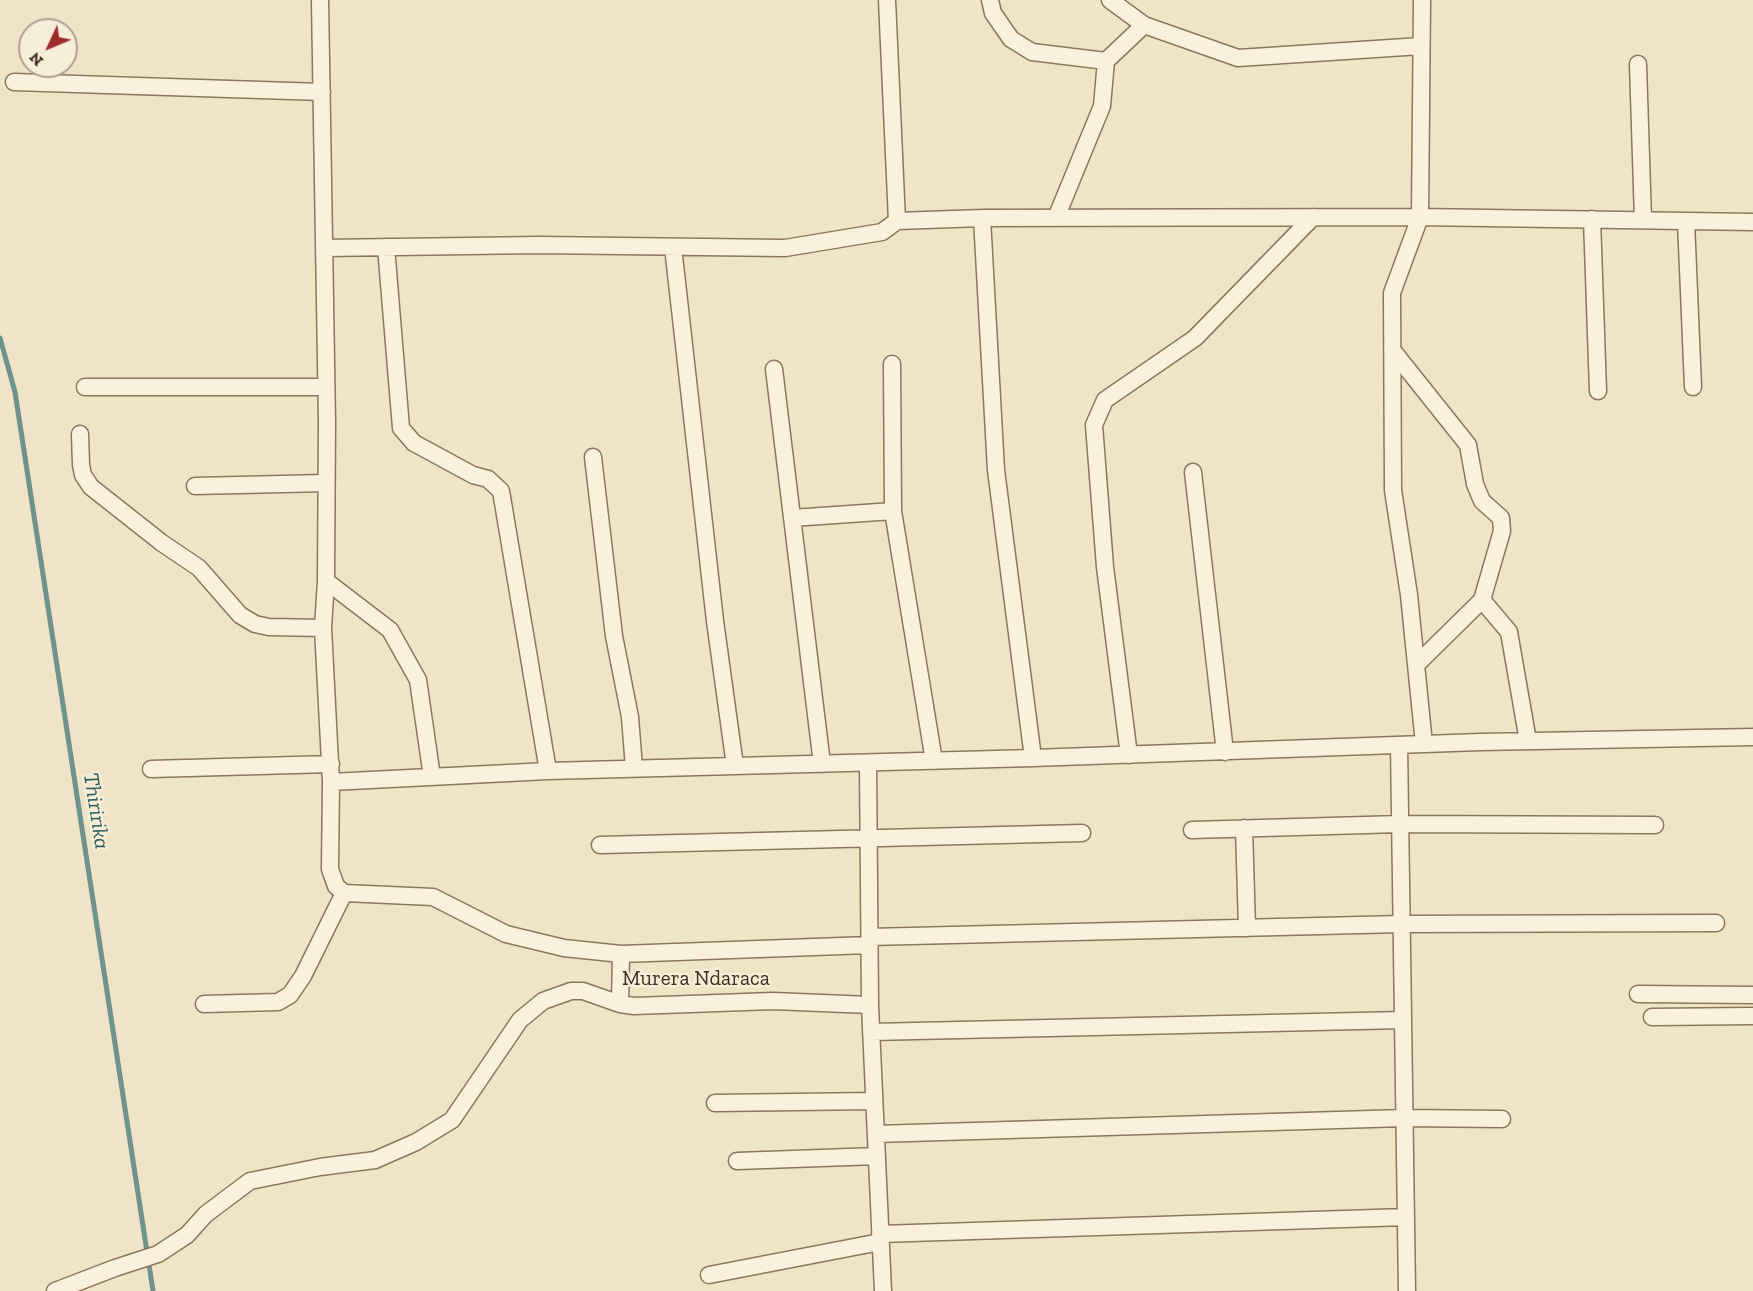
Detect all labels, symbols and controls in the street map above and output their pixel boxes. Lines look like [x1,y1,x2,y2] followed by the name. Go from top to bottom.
[18,18,78,78] north arrow
[25,48,47,70] text: N
[77,771,115,851] water label: Thiririka
[622,966,770,992] street label: Murera Ndaraca

